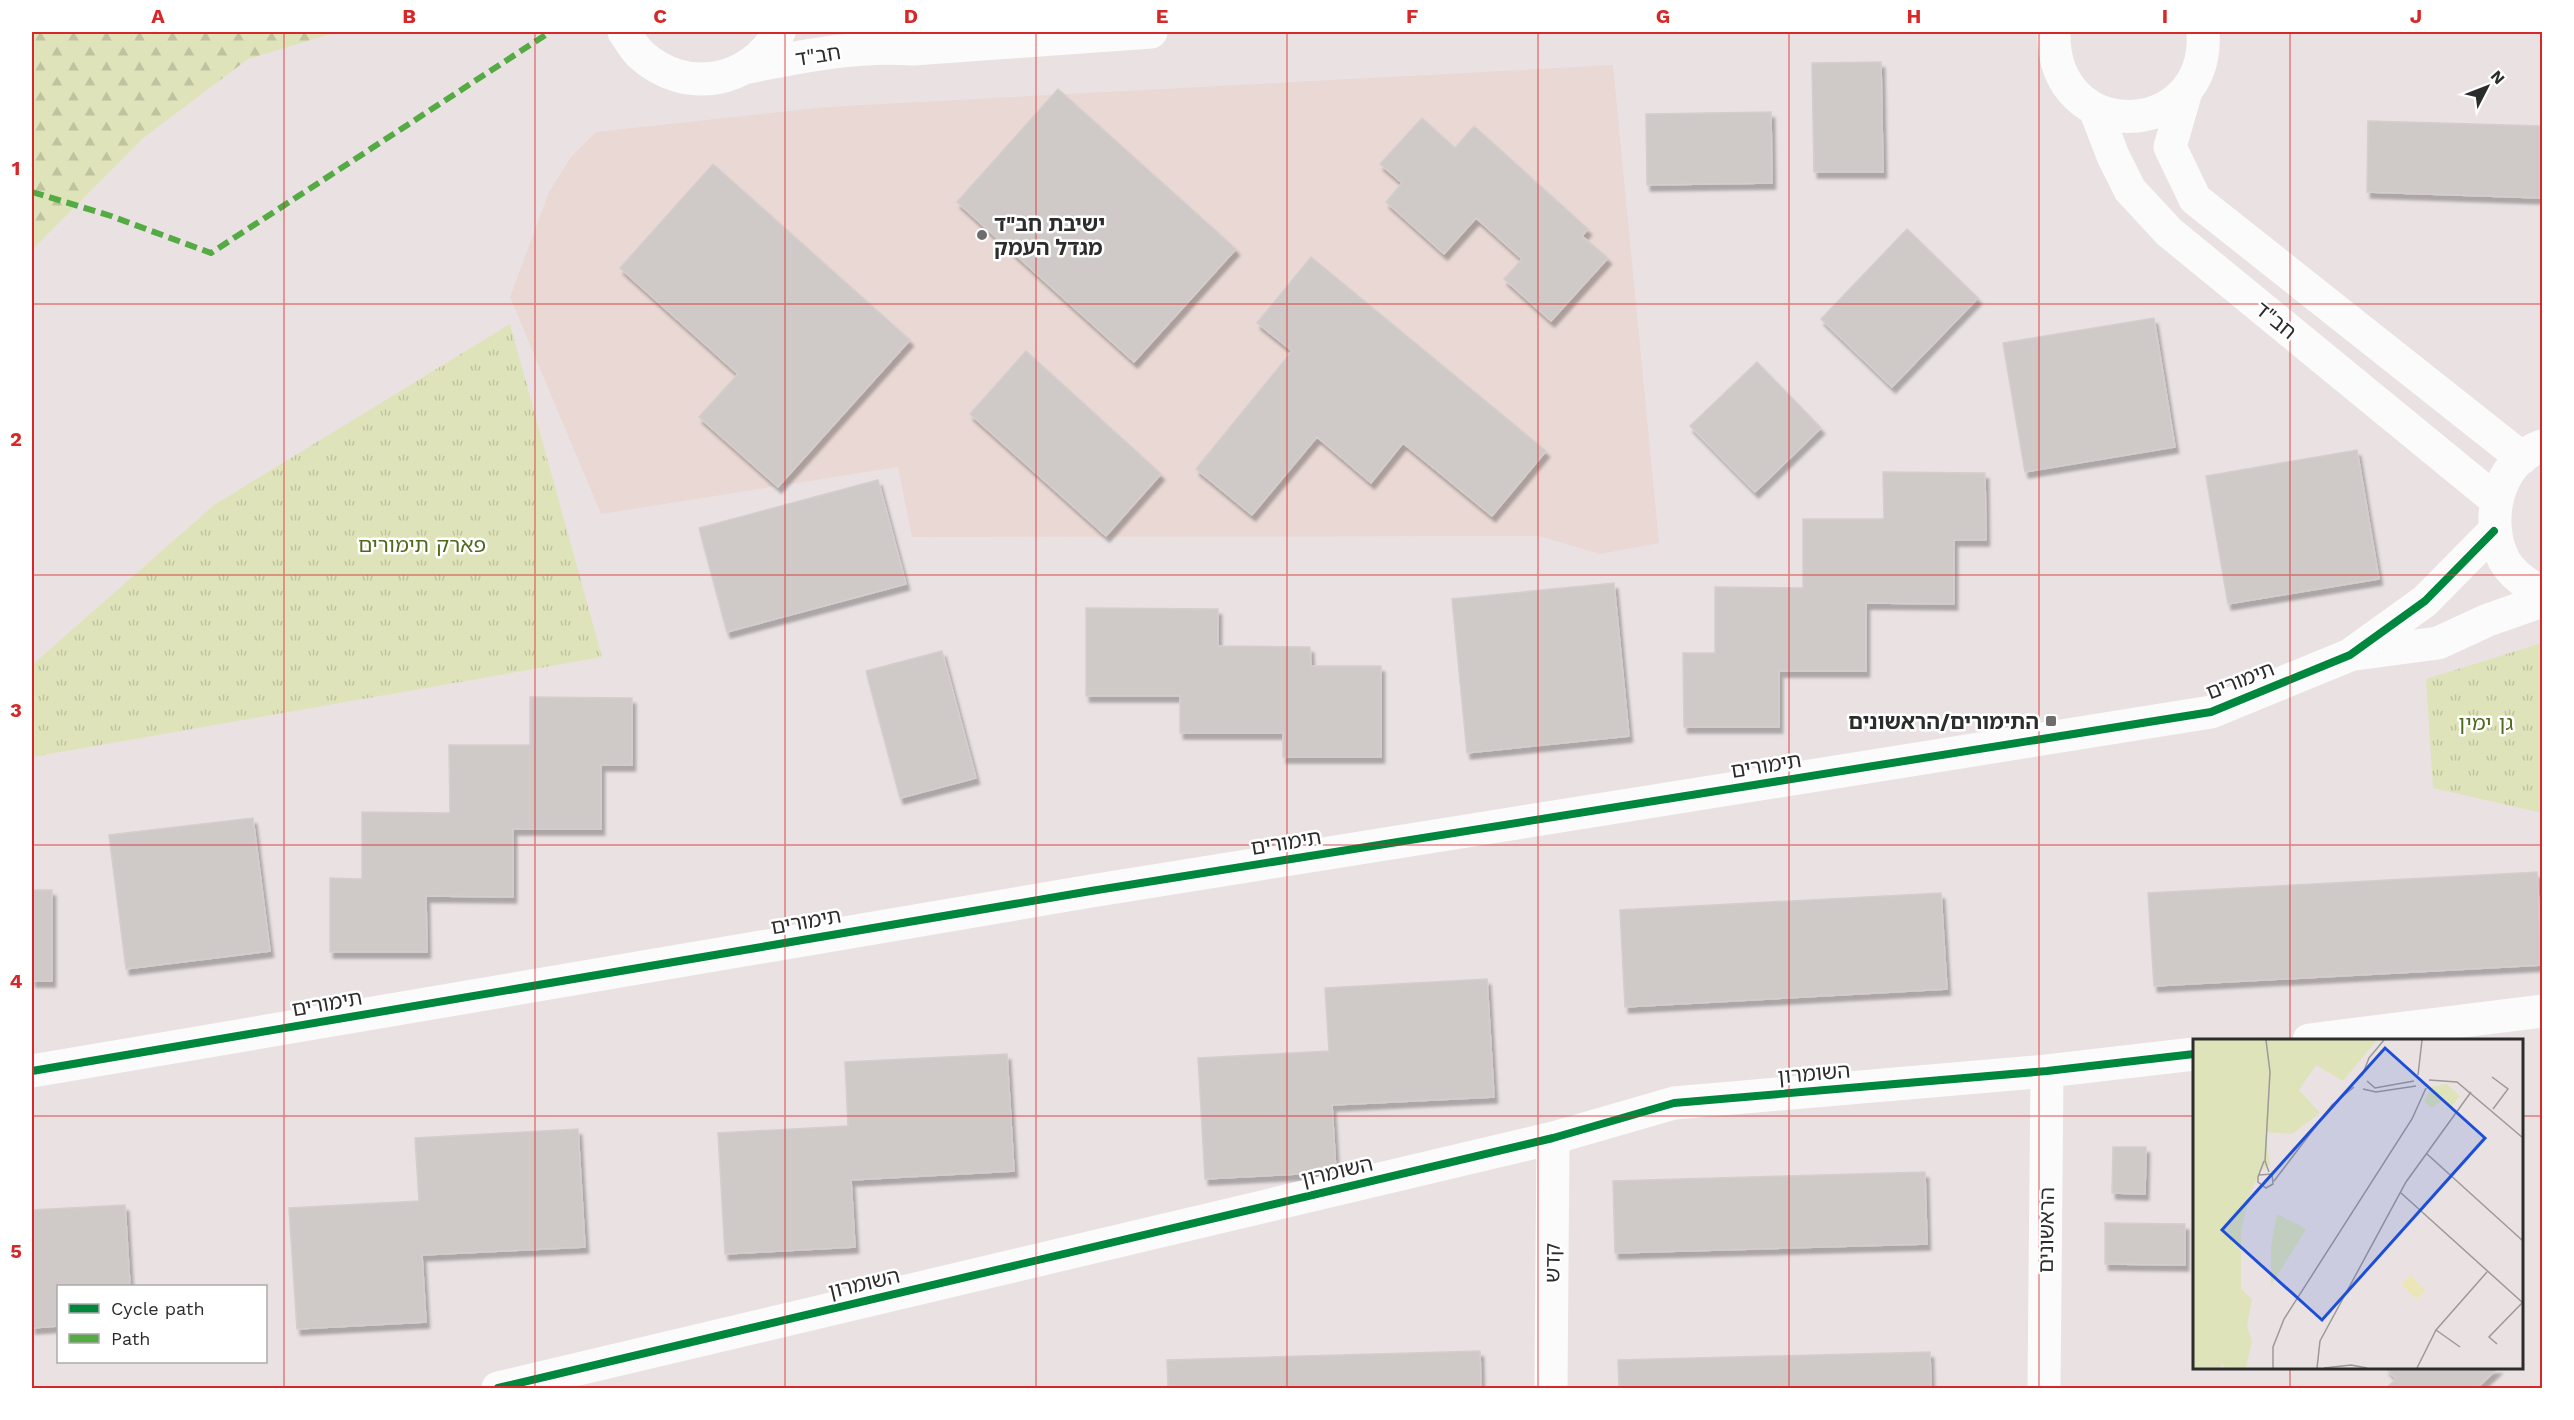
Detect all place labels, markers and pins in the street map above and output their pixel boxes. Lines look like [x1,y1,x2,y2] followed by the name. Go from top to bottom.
[994,211,1105,260] place label: ישיבת חב"ד מגדל העמק
[975,228,989,242] marker: ישיבת חב"ד מגדל העמק
[1848,709,2039,734] place label: התימורים/הראשונים
[2044,714,2058,728] marker: התימורים/הראשונים

